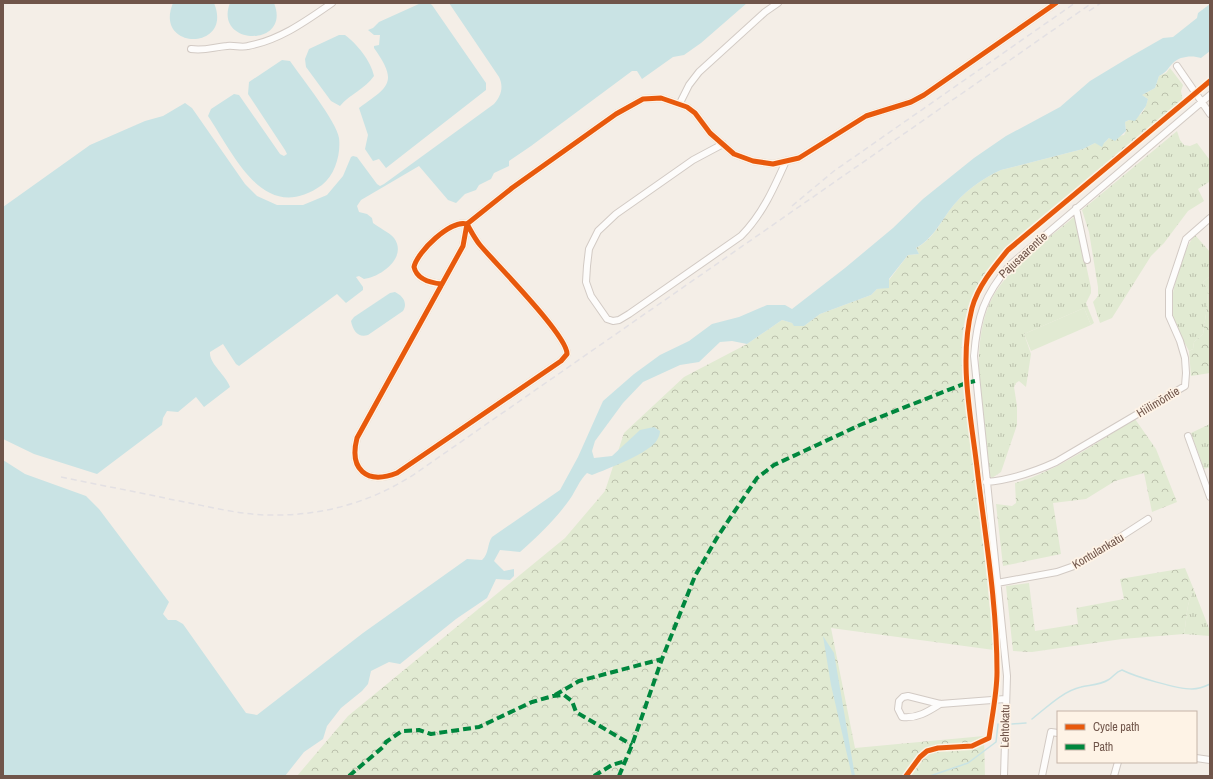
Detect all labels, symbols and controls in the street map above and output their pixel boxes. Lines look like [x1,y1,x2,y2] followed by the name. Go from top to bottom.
[995,228,1051,282] street label: Pajusaarentie
[1133,383,1183,421] street label: Hiilimöntie
[1069,529,1127,573] street label: Kontulankatu
[997,704,1013,748] street label: Lehtokatu
[1057,711,1197,763] legend
[1093,719,1140,735] text: Cycle path
[1093,739,1113,755] text: Path

